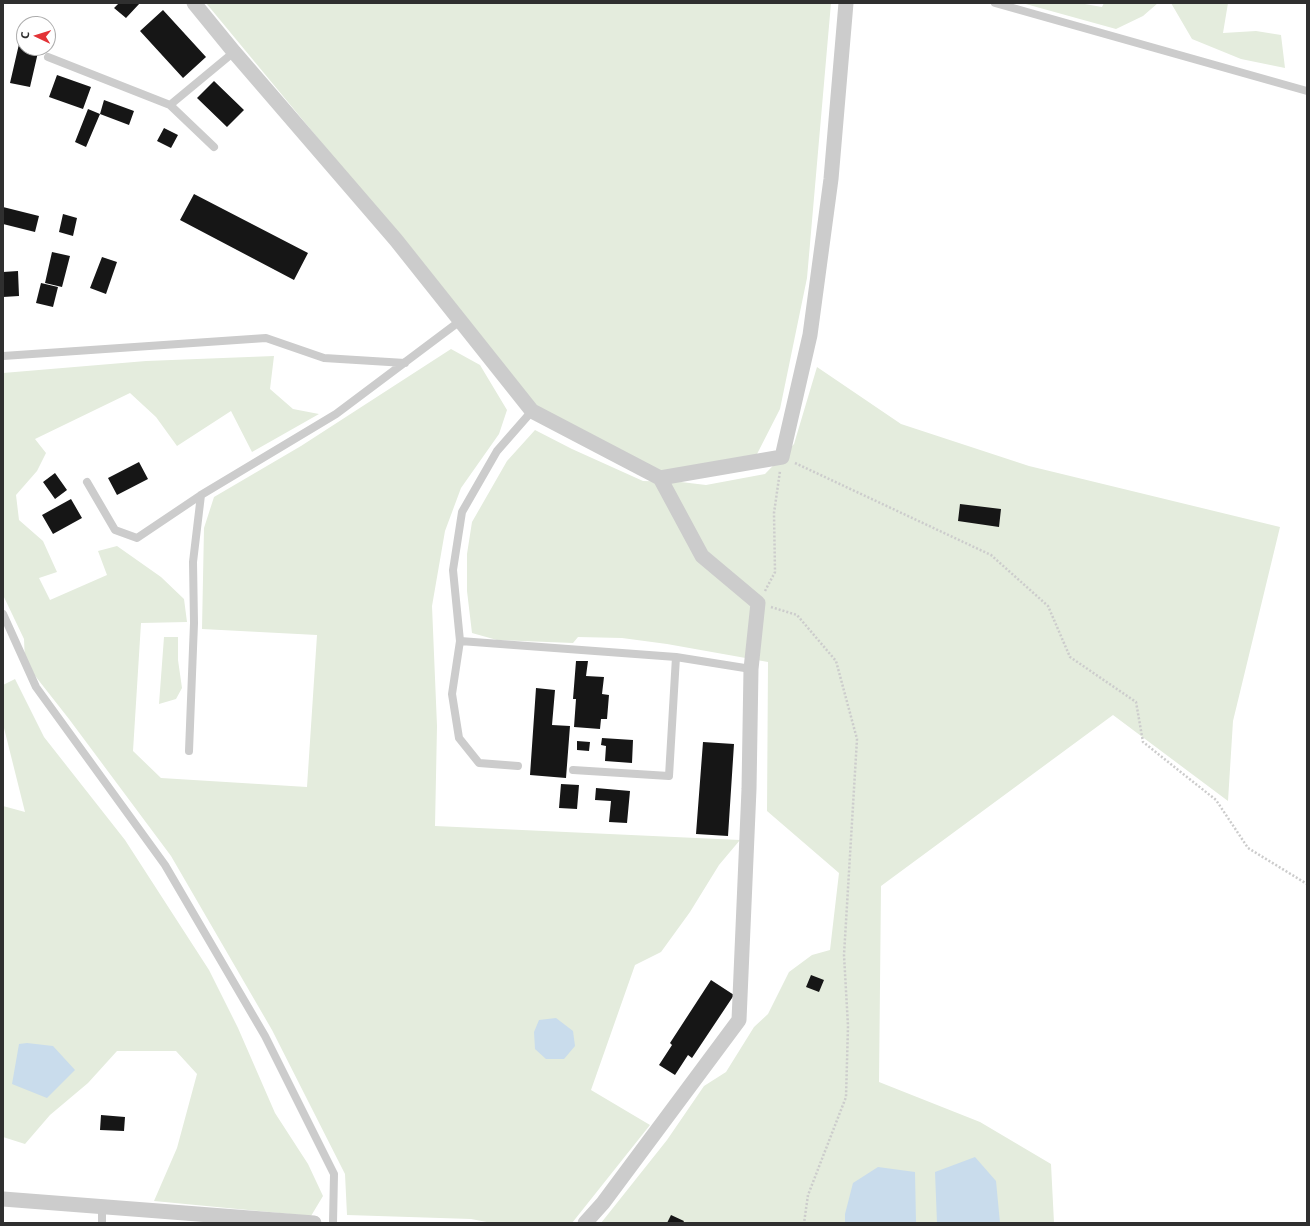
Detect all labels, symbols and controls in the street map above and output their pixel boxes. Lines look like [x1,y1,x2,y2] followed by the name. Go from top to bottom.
[16,16,56,56] north arrow
[17,31,32,39] text: С

